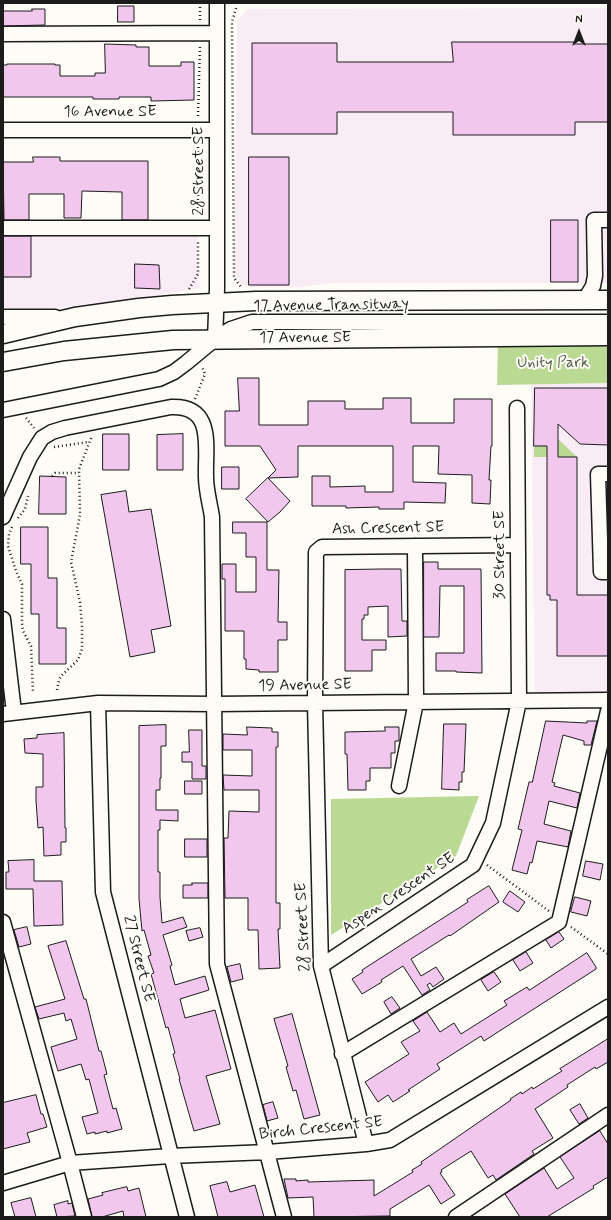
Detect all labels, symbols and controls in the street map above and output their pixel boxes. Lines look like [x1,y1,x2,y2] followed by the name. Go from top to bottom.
[559,12,599,52] north arrow
[575,13,583,27] text: N
[64,103,156,123] street label: 16 Avenue SE
[190,126,210,216] street label: 28 Street SE
[253,295,409,317] street label: 17 Avenue Transitway
[259,329,351,349] street label: 17 Avenue SE
[517,354,589,374] park label: Unity Park
[491,510,511,600] street label: 30 Street SE
[332,518,444,540] street label: Ash Crescent SE
[258,676,352,696] street label: 19 Avenue SE
[339,849,459,939] street label: Aspen Crescent SE
[292,882,316,972] street label: 28 Street SE
[118,914,158,1004] street label: 27 Street SE
[258,1113,384,1145] street label: Birch Crescent SE

